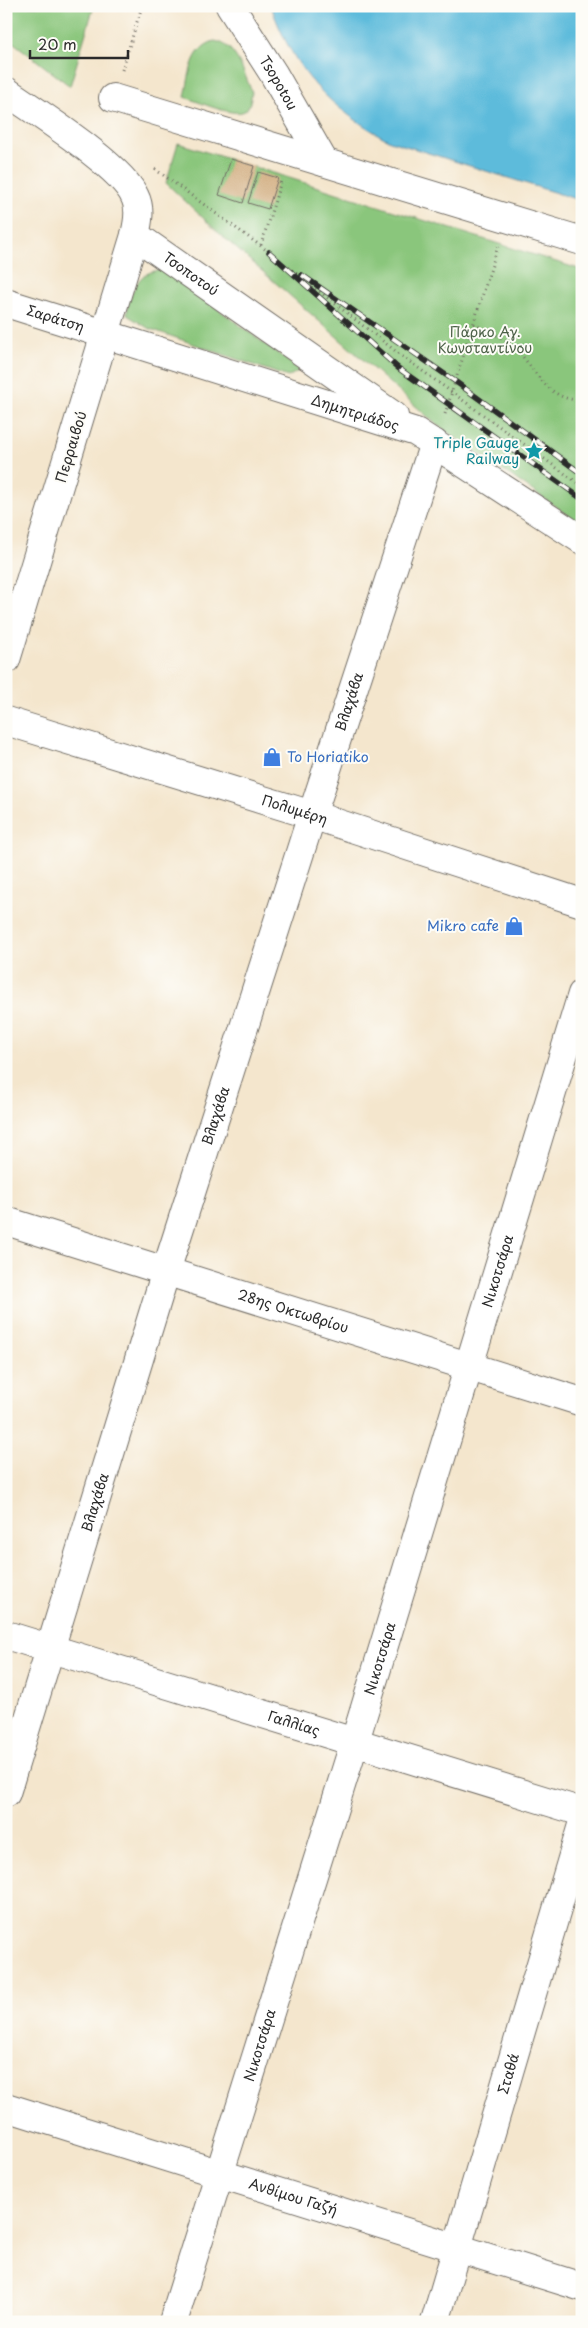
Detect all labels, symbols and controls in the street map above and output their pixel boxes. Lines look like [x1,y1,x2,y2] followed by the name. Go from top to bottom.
[30,28,128,60] scale bar
[38,32,77,55] text: 20 m
[255,51,303,114] street label: Tsopotou
[159,247,223,300] street label: Τσοποτού
[24,299,87,337] street label: Σαράτση
[438,321,532,358] park label: Πάρκο Αγ. Κωνσταντίνου
[309,389,402,436] street label: Δημητριάδος
[50,408,91,485] street label: Περραιβού
[433,432,519,469] place label: Triple Gauge Railway
[523,440,545,462] place icon: Triple Gauge Railway
[329,669,368,734] street label: Βλαχάβα
[261,746,283,768] shop icon: To Horiatiko
[287,746,369,767] place label: To Horiatiko
[259,789,331,829] street label: Πολυμέρη
[427,915,499,936] place label: Mikro cafe
[503,915,525,937] shop icon: Mikro cafe
[196,1083,235,1148] street label: Βλαχάβα
[476,1232,518,1310] street label: Νικοτσάρα
[235,1283,351,1338] street label: 28ης Οκτωβρίου
[76,1470,114,1534] street label: Βλαχάβα
[359,1619,400,1697] street label: Νικοτσάρα
[265,1705,323,1741] street label: Γαλλίας
[238,2006,280,2084] street label: Νικοτσάρα
[492,2051,524,2096] street label: Σταθά
[246,2173,340,2220] street label: Ανθίμου Γαζή

